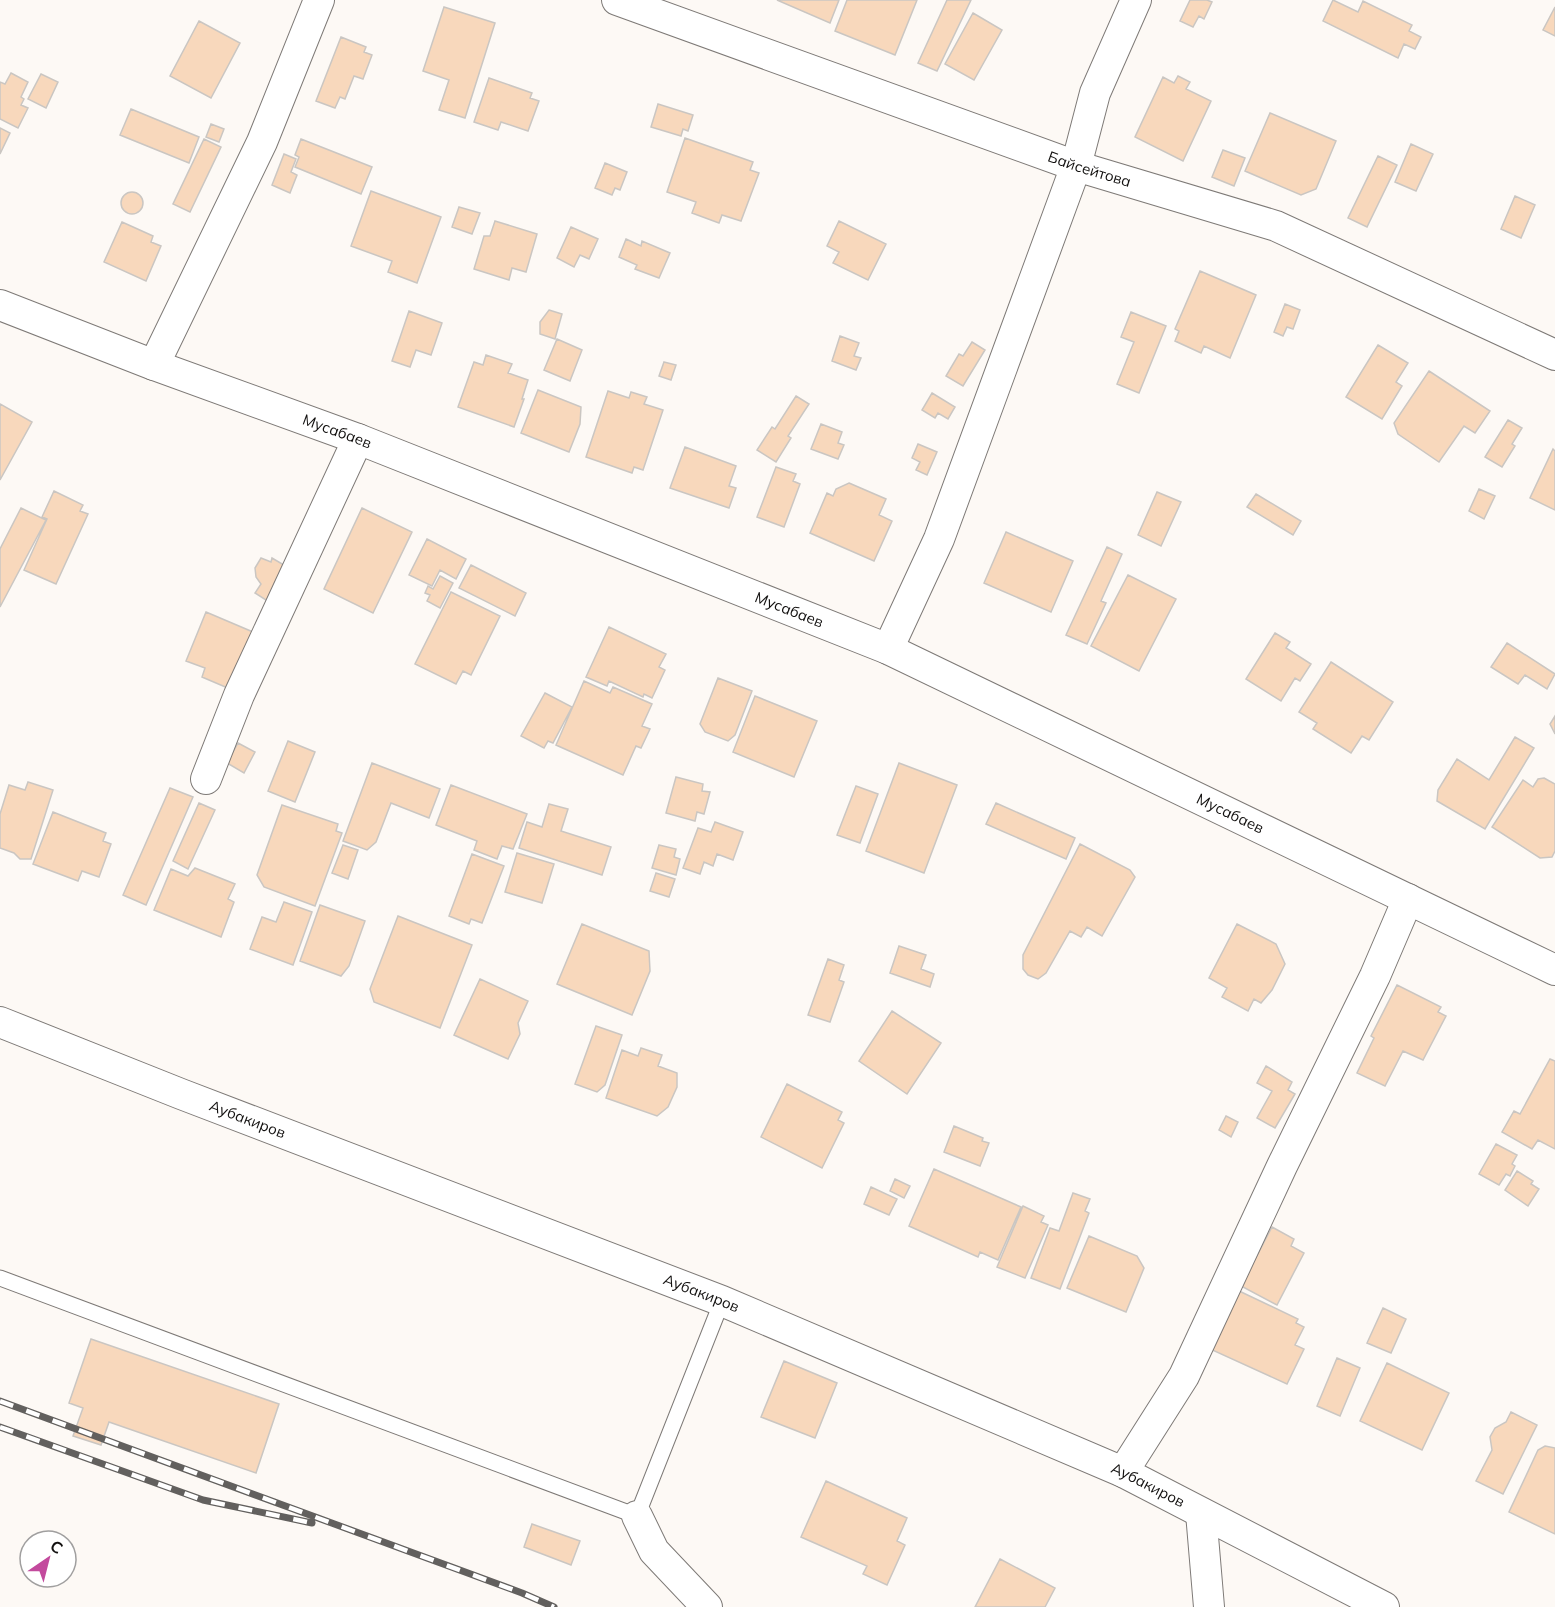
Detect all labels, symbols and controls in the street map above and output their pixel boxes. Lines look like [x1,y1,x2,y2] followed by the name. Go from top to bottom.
[1046,147,1133,191] street label: Байсейтова
[300,410,375,452] street label: Мусабаев
[752,587,826,631] street label: Мусабаев
[1194,789,1267,837] street label: Мусабаев
[207,1096,288,1142] street label: Аубакиров
[661,1269,742,1316] street label: Аубакиров
[1108,1458,1188,1511] street label: Аубакиров
[18,1529,78,1589] north arrow
[46,1535,67,1558] text: С

